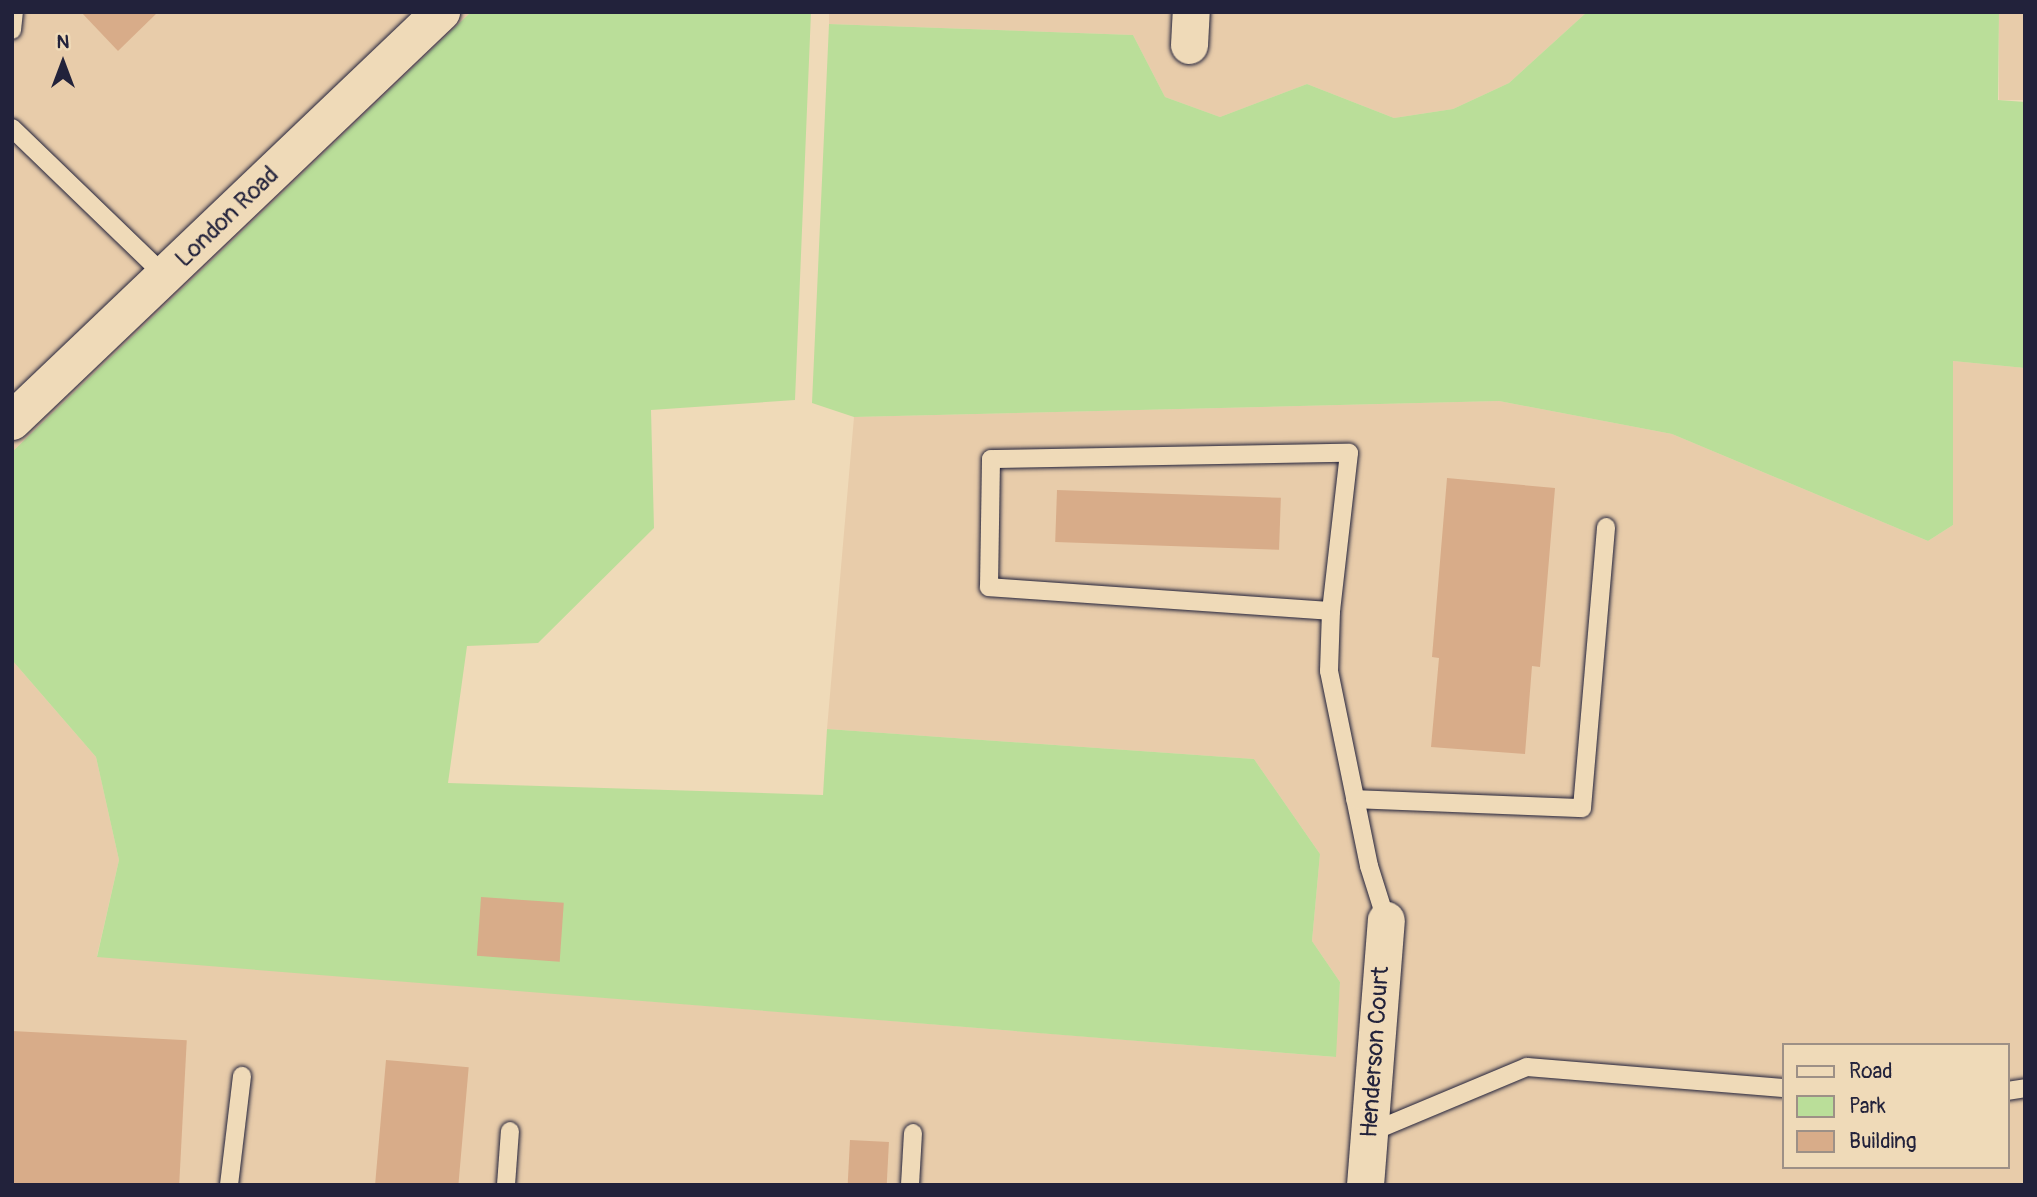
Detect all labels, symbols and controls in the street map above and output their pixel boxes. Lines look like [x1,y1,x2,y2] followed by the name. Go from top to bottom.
[28,28,98,98] north arrow
[57,30,69,54] text: N
[169,161,285,273] street label: London Road
[1355,965,1395,1139] street label: Henderson Court
[1782,1043,2009,1169] legend
[1849,1058,1893,1085] text: Road
[1849,1093,1886,1120] text: Park
[1849,1128,1916,1155] text: Building

